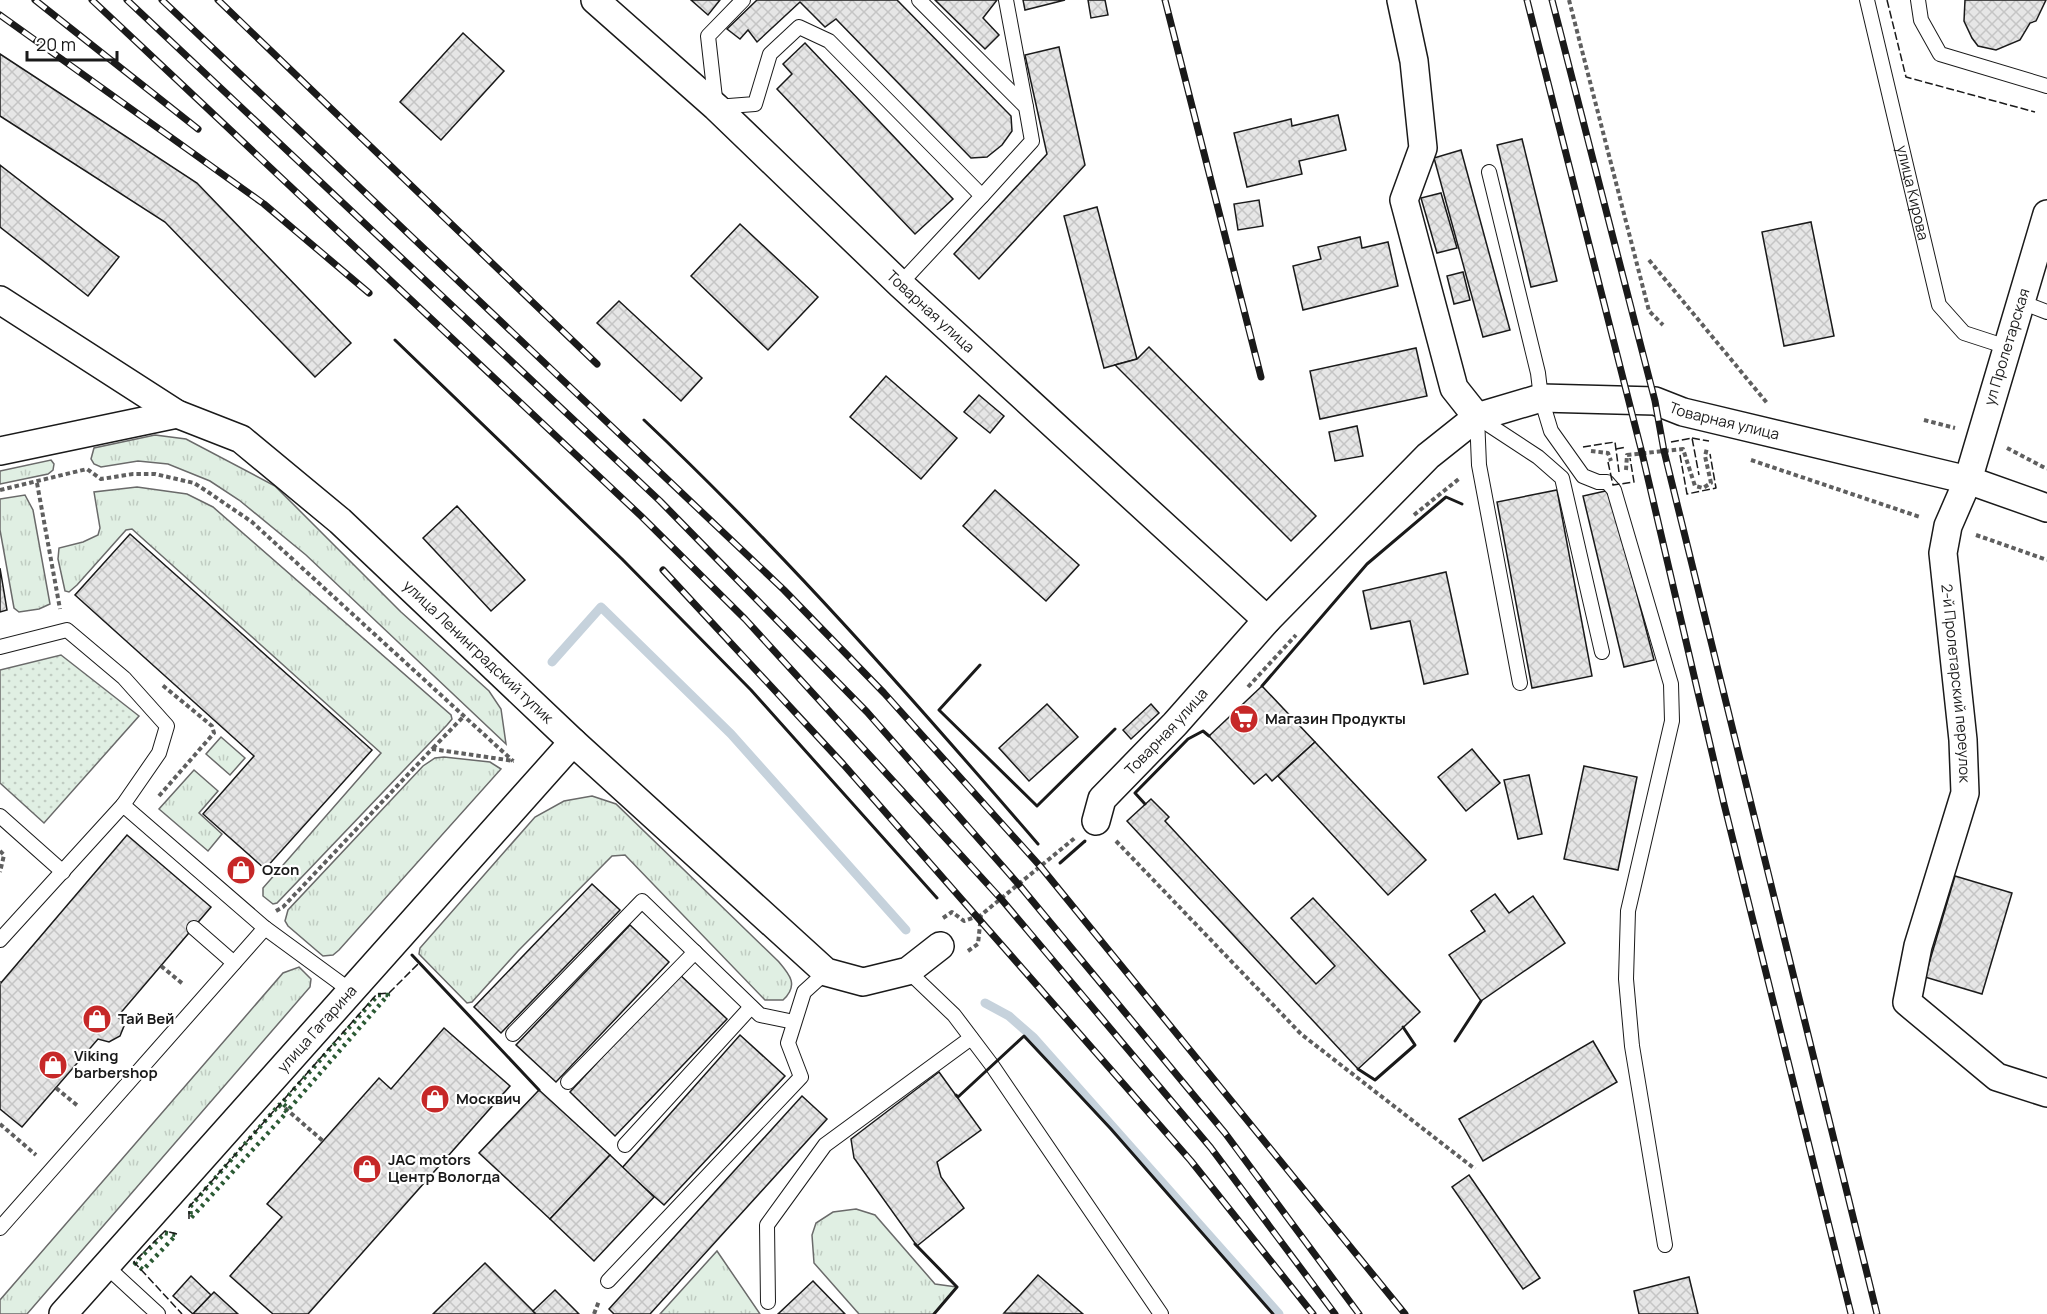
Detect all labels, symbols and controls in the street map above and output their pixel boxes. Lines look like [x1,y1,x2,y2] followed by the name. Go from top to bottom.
[27,24,117,62] scale bar
[36,32,76,56] text: 20 m
[1892,143,1934,242] street label: улица Кирова
[882,265,979,357] street label: Товарная улица
[1979,286,2034,408] street label: ул Пролетарская
[1666,397,1782,445] street label: Товарная улица
[399,575,559,728] street label: улица Ленинградский тупик
[1936,583,1976,784] street label: 2-й Пролетарский переулок
[1120,683,1212,780] street label: Товарная улица
[1228,703,1260,735] supermarket icon: Магазин Продукты
[1265,708,1406,729] place label: Магазин Продукты
[225,854,257,886] shop icon: Ozon
[262,859,299,880] place label: Ozon
[272,980,361,1077] street label: улица Гагарина
[81,1003,113,1035] shop icon: Тай Вей
[118,1008,174,1029] place label: Тай Вей
[74,1045,158,1083] place label: Viking barbershop
[37,1049,69,1081] shop icon: Viking barbershop
[419,1083,451,1115] shop icon: Москвич
[456,1088,521,1109] place label: Москвич
[388,1149,500,1187] place label: JAC motors Центр Вологда
[351,1153,383,1185] shop icon: JAC motors Центр Вологда

